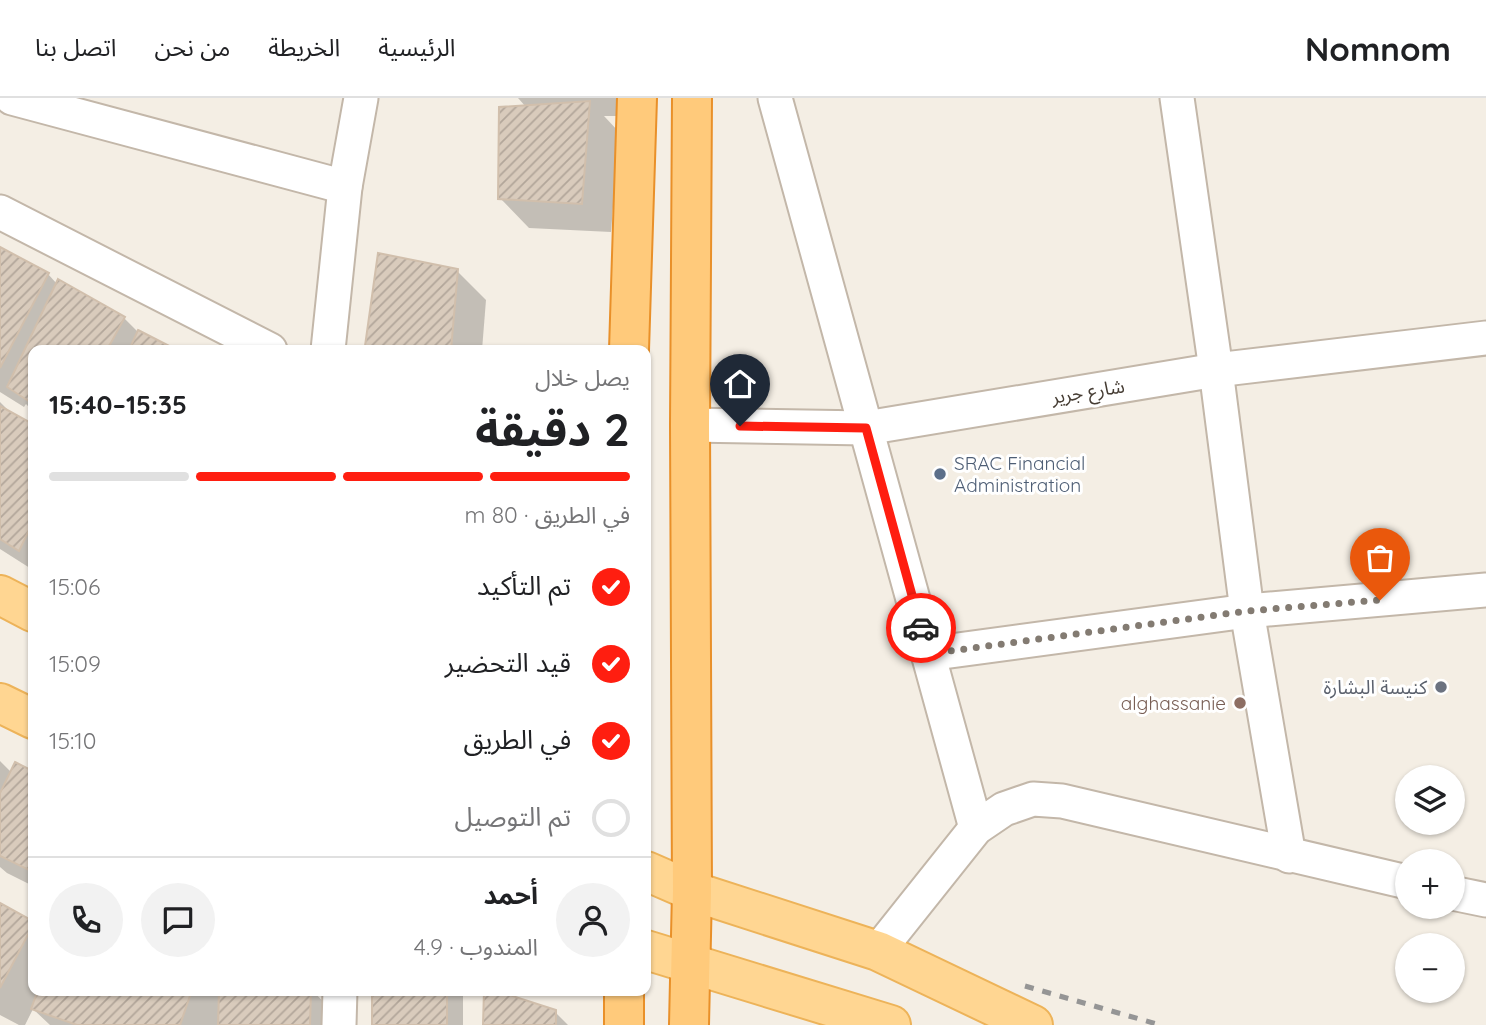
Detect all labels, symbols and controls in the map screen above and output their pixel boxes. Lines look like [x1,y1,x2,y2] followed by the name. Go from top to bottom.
[1305,28,1451,69] text: Nomnom
[35,32,116,62] text: اتصل بنا
[154,32,230,62] text: من نحن
[268,32,340,62] text: الخريطة
[378,32,455,62] text: الرئيسية
[710,354,770,426] pin
[535,363,630,392] text: يصل خلال
[721,365,759,403] icon: home
[1049,373,1127,411] street label: شارع جرير
[49,388,187,421] text: 15:35–15:40
[475,400,630,458] text: 2 دقيقة
[954,451,1085,497] place label: SRAC Financial Administration
[932,466,948,482] marker: SRAC Financial Administration
[464,500,630,529] text: في الطريق · 80 m
[1350,528,1410,600] pin
[1361,539,1399,577] icon: bag
[592,568,630,606] icon: check
[477,569,571,602] text: تم التأكيد
[49,572,100,601] text: 15:06
[886,593,956,663] courier
[902,609,940,647] icon: car
[592,645,630,683] icon: check
[445,646,571,679] text: قيد التحضير
[49,649,101,678] text: 15:09
[1323,675,1428,699] place label: كنيسة البشارة
[1433,679,1449,695] marker: كنيسة البشارة
[1121,691,1226,715] place label: alghassanie
[1232,695,1248,711] marker: alghassanie
[592,722,630,760] icon: check
[463,723,571,756] text: في الطريق
[49,726,97,755] text: 15:10
[1395,765,1465,1003] map controls
[1395,765,1465,835] button: layers
[454,800,571,833] text: تم التوصيل
[1395,849,1465,919] button: +
[484,878,538,911] text: أحمد
[49,883,123,957] button: phone
[141,883,215,957] button: chat
[556,883,630,957] button: person
[414,932,538,961] text: المندوب · 4.9
[1395,933,1465,1003] button: −

